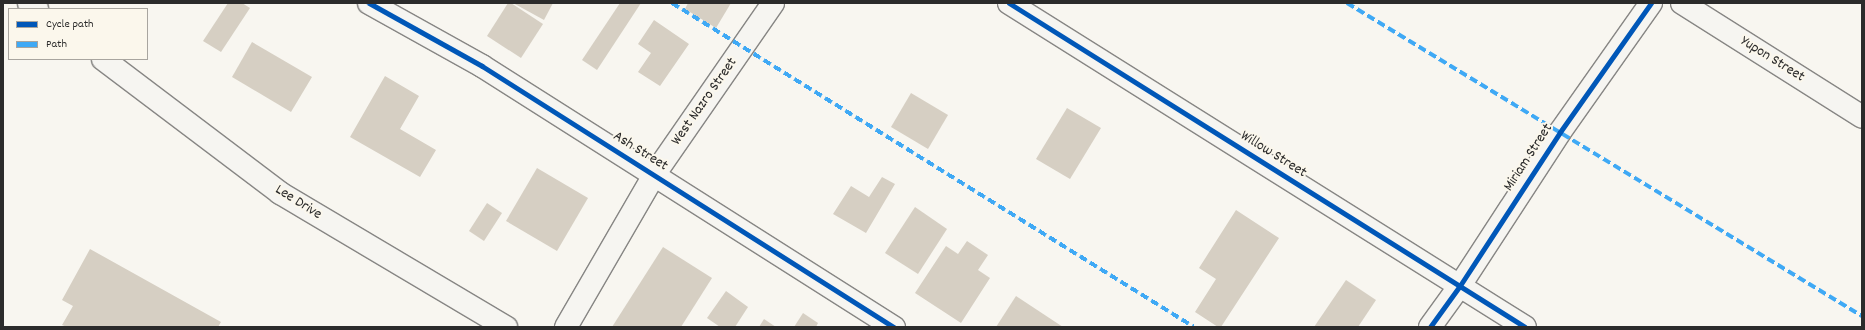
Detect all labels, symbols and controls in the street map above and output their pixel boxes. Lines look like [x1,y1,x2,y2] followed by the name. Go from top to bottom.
[8,8,148,60] legend
[46,16,94,33] text: Cycle path
[1737,33,1807,87] street label: Yupon Street
[46,36,67,53] text: Path
[668,55,742,149] street label: West Nazro Street
[1500,121,1558,195] street label: Miriam Street
[609,128,671,176] street label: Ash Street
[1237,128,1309,182] street label: Willow Street
[271,182,325,224] street label: Lee Drive

